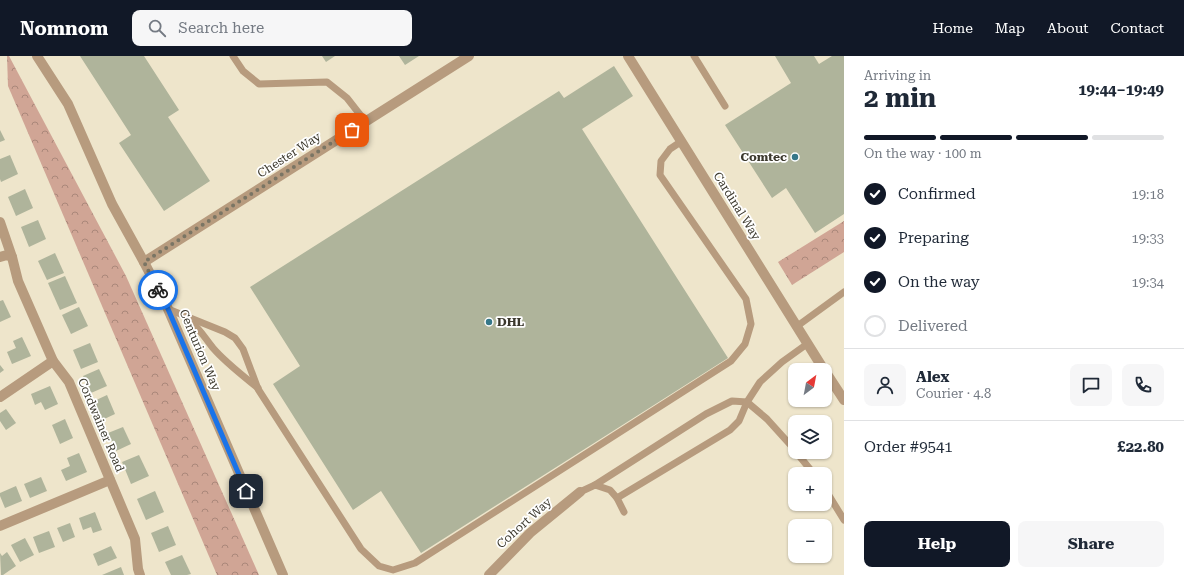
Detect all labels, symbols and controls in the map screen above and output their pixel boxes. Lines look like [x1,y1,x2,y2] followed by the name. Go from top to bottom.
[132,10,412,46] search box
[20,17,108,40] text: Nomnom
[146,17,168,39] icon: search
[178,19,264,37] text: Search here
[932,20,973,36] text: Home
[995,20,1025,36] text: Map
[1047,20,1089,36] text: About
[1111,20,1164,36] text: Contact
[864,68,931,83] text: Arriving in
[1078,81,1164,99] text: 19:44–19:49
[864,83,936,113] text: 2 min
[335,113,369,147] pin
[341,119,363,141] icon: bag
[255,129,324,181] street label: Chester Way
[864,146,981,161] text: On the way · 100 m
[740,150,787,164] place label: Comtec
[790,152,800,162] marker: Comtec
[711,169,764,243] street label: Cardinal Way
[864,183,886,205] icon: check
[898,185,976,203] text: Confirmed
[1132,187,1164,202] text: 19:18
[864,227,886,249] icon: check
[898,229,969,247] text: Preparing
[1132,231,1164,246] text: 19:33
[138,270,178,310] courier
[864,271,886,293] icon: check
[898,273,980,291] text: On the way
[1132,275,1164,290] text: 19:34
[147,279,169,301] icon: bike
[177,307,224,394] street label: Centurion Way
[497,315,525,329] place label: DHL
[484,317,494,327] marker: DHL
[898,317,968,335] text: Delivered
[788,363,832,407] north arrow
[788,363,832,563] map controls
[864,364,906,406] button: person
[1070,364,1112,406] button: chat
[1122,364,1164,406] button: phone
[916,368,949,386] text: Alex
[75,376,127,474] street label: Cordwainer Road
[916,386,991,401] text: Courier · 4.8
[788,415,832,459] button: layers
[864,438,953,456] text: Order #9541
[1117,438,1164,456] text: £22.80
[788,467,832,511] button: +
[229,474,263,508] pin
[235,480,257,502] icon: home
[494,494,555,551] street label: Cohort Way
[788,519,832,563] button: −
[864,521,1010,567] button: Help
[1018,521,1164,567] button: Share

